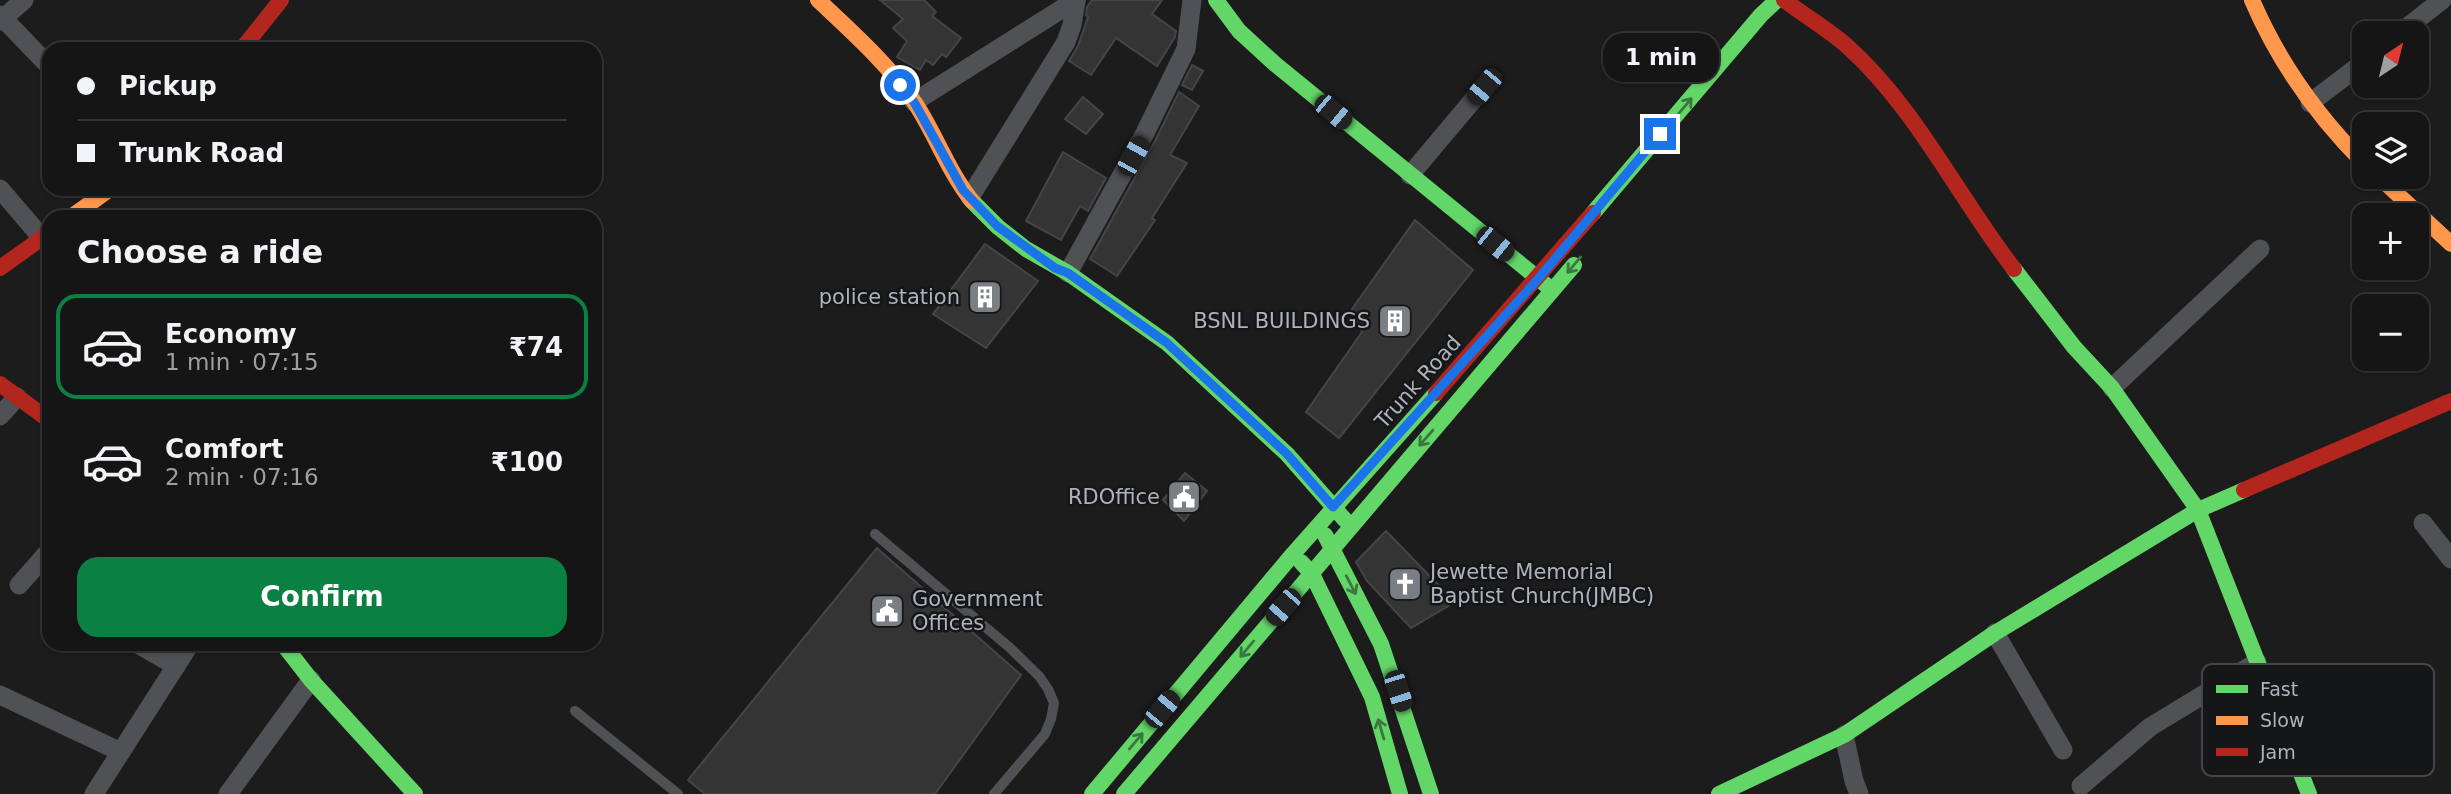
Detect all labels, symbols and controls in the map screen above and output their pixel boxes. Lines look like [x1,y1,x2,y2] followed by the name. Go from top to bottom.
[2352,21,2429,98] north arrow
[2352,21,2429,371] map controls
[1602,32,1718,82] callout: 1 min
[1625,44,1697,70] text: 1 min
[1463,64,1506,110] car
[884,69,916,101] route start
[119,71,217,101] text: Pickup
[1311,90,1356,134] car
[1677,97,1693,115] one-way arrow
[2352,112,2429,189] button: layers
[1644,118,1676,150] route end
[1114,133,1153,179] car
[119,138,284,168] text: Trunk Road
[2352,203,2429,280] button: +
[1473,223,1518,265] car
[77,233,323,271] text: Choose a ride
[1566,256,1582,274] one-way arrow
[966,278,1004,316] building icon: police station
[819,285,960,309] place label: police station
[2352,294,2429,371] button: −
[1376,302,1414,340] building icon: BSNL BUILDINGS
[1193,309,1370,333] place label: BSNL BUILDINGS
[81,315,144,378] icon: car
[165,319,296,349] text: Economy
[1369,331,1466,434] street label: Trunk Road
[509,332,563,362] text: ₹74
[165,349,319,375] text: 1 min · 07:15
[1418,429,1434,447] one-way arrow
[81,430,144,493] icon: car
[165,434,283,464] text: Comfort
[491,447,563,477] text: ₹100
[165,464,319,490] text: 2 min · 07:16
[1165,478,1203,516] public building icon: RDOffice
[1068,485,1160,509] place label: RDOffice
[77,557,567,637] button: Confirm
[1428,560,1654,608] place label: Jewette Memorial Baptist Church(JMBC)
[1386,565,1424,603] church icon: Jewette Memorial Baptist Church(JMBC)
[1345,574,1359,595] one-way arrow
[1262,584,1305,630] car
[912,587,1043,635] place label: Government Offices
[868,592,906,630] public building icon: Government Offices
[1239,640,1255,658] one-way arrow
[2202,664,2434,776] legend
[1382,668,1415,714] car
[2260,678,2298,700] text: Fast
[1141,686,1184,732] car
[2260,709,2305,731] text: Slow
[1373,718,1386,740] one-way arrow
[1128,733,1143,751] one-way arrow
[2259,741,2296,763] text: Jam

